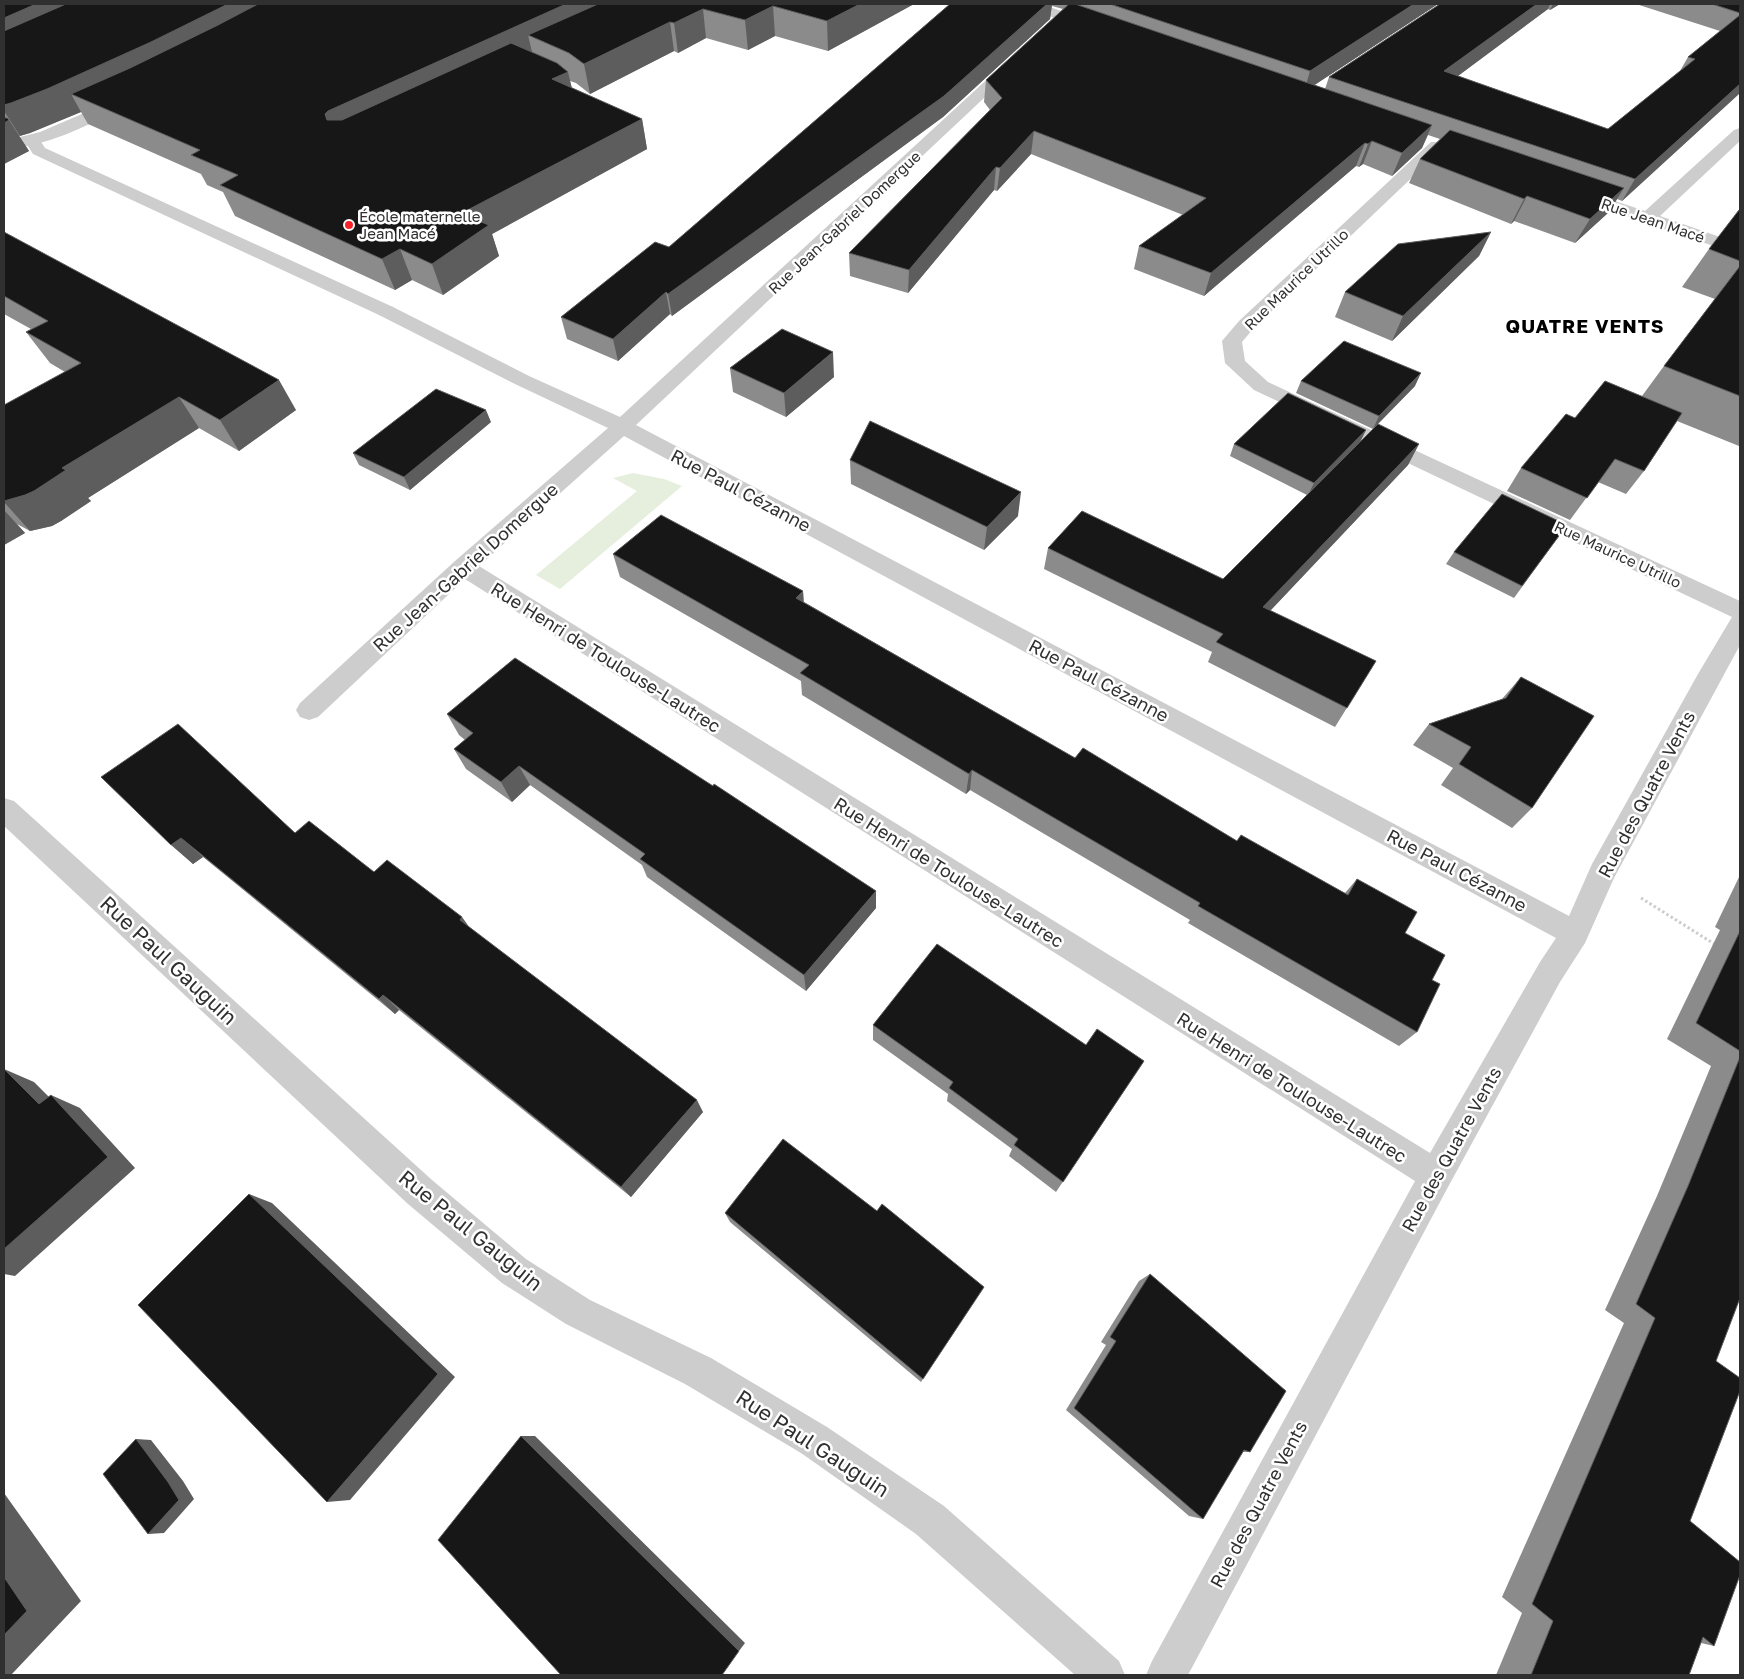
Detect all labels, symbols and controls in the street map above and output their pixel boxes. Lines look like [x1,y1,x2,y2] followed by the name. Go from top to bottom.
[764,147,924,297] street label: Rue Jean-Gabriel Domergue
[1599,194,1707,246] street label: Rue Jean Macé
[359,207,481,242] place label: École maternelle Jean Macé
[343,219,355,231] marker: École maternelle Jean Macé
[1240,225,1352,333] street label: Rue Maurice Utrillo
[1506,314,1664,337] district label: QUATRE VENTS
[667,444,815,536] street label: Rue Paul Cézanne
[368,478,562,656] street label: Rue Jean-Gabriel Domergue
[1552,517,1684,591] street label: Rue Maurice Utrillo
[487,577,725,737] street label: Rue Henri de Toulouse-Lautrec
[1025,634,1173,726] street label: Rue Paul Cézanne
[1593,707,1699,881] street label: Rue des Quatre Vents
[830,792,1068,952] street label: Rue Henri de Toulouse-Lautrec
[1383,824,1531,916] street label: Rue Paul Cézanne
[95,890,243,1030] street label: Rue Paul Gauguin
[1173,1007,1411,1167] street label: Rue Henri de Toulouse-Lautrec
[1396,1063,1506,1235] street label: Rue des Quatre Vents
[394,1164,548,1296] street label: Rue Paul Gauguin
[731,1384,895,1502] street label: Rue Paul Gauguin
[1205,1417,1311,1591] street label: Rue des Quatre Vents

